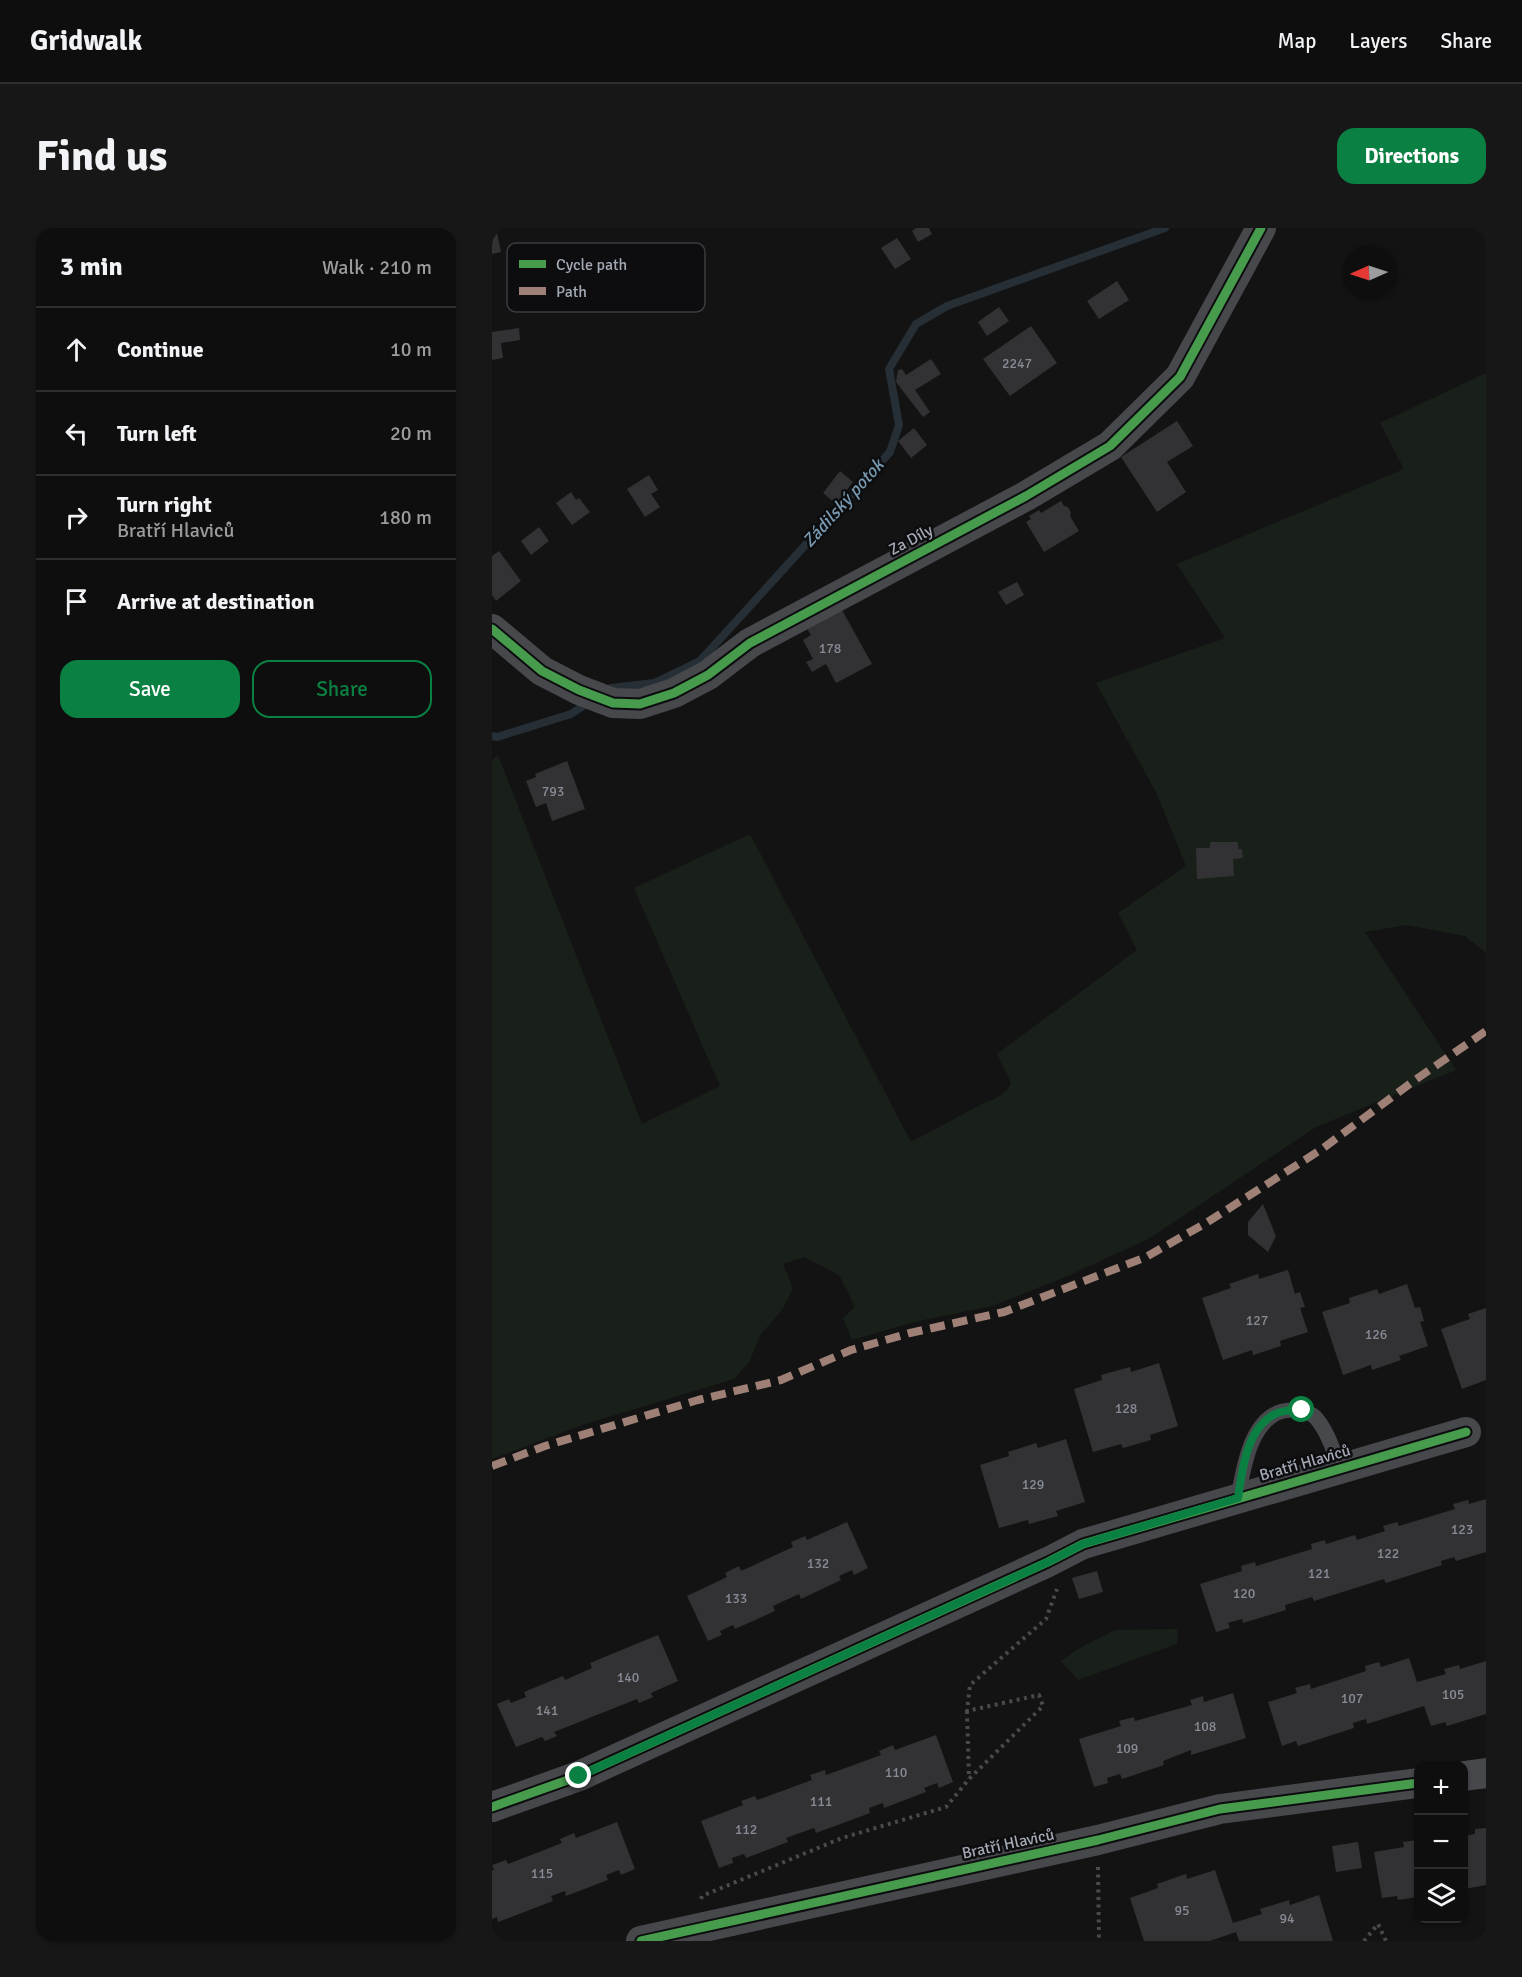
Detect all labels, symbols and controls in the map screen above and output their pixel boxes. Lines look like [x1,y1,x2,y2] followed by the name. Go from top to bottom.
[30,24,142,58] text: Gridwalk
[1278,28,1316,54] text: Map
[1349,28,1407,54] text: Layers
[1440,28,1492,54] text: Share
[1337,128,1486,184] button: Directions
[36,131,167,182] text: Find us
[507,243,705,312] legend
[1342,246,1396,300] north arrow
[60,251,123,283] text: 3 min
[322,255,432,280] text: Walk · 210 m
[556,255,627,275] text: Cycle path
[556,282,587,302] text: Path
[60,333,93,366] icon: ahead
[117,336,204,363] text: Continue
[390,337,432,362] text: 10 m
[1002,355,1032,372] house number: 2247
[60,417,93,450] icon: left
[117,420,197,447] text: Turn left
[390,421,432,446] text: 20 m
[798,453,890,552] water label: Zádilský potok
[117,491,212,518] text: Turn right
[60,501,93,534] icon: right
[379,505,432,530] text: 180 m
[117,518,234,543] text: Bratří Hlaviců
[886,520,937,560] street label: Za Díly
[60,585,93,618] icon: arrive
[117,588,314,615] text: Arrive at destination
[819,640,841,657] house number: 178
[60,660,240,718] button: Save
[252,660,432,718] button: Share
[542,783,564,800] house number: 793
[1246,1312,1268,1329] house number: 127
[1365,1326,1387,1343] house number: 126
[1288,1396,1314,1422] route start
[1115,1400,1137,1417] house number: 128
[1257,1440,1353,1486] street label: Bratří Hlaviců
[1022,1476,1044,1493] house number: 129
[1451,1521,1473,1538] house number: 123
[1377,1545,1399,1562] house number: 122
[807,1555,829,1572] house number: 132
[1308,1565,1330,1582] house number: 121
[1233,1585,1255,1602] house number: 120
[725,1590,747,1607] house number: 133
[617,1669,639,1686] house number: 140
[1442,1686,1464,1703] house number: 105
[1341,1690,1363,1707] house number: 107
[536,1702,558,1719] house number: 141
[1194,1718,1216,1735] house number: 108
[1116,1740,1138,1757] house number: 109
[1414,1761,1468,1923] map controls
[1414,1761,1468,1815] button: +
[565,1762,591,1788] route end
[885,1764,907,1781] house number: 110
[810,1793,832,1810] house number: 111
[1414,1815,1468,1869] button: −
[735,1821,757,1838] house number: 112
[960,1824,1056,1864] street label: Bratří Hlaviců
[531,1865,553,1882] house number: 115
[1414,1869,1468,1923] button: layers
[1174,1902,1190,1919] house number: 95
[1279,1910,1295,1927] house number: 94

